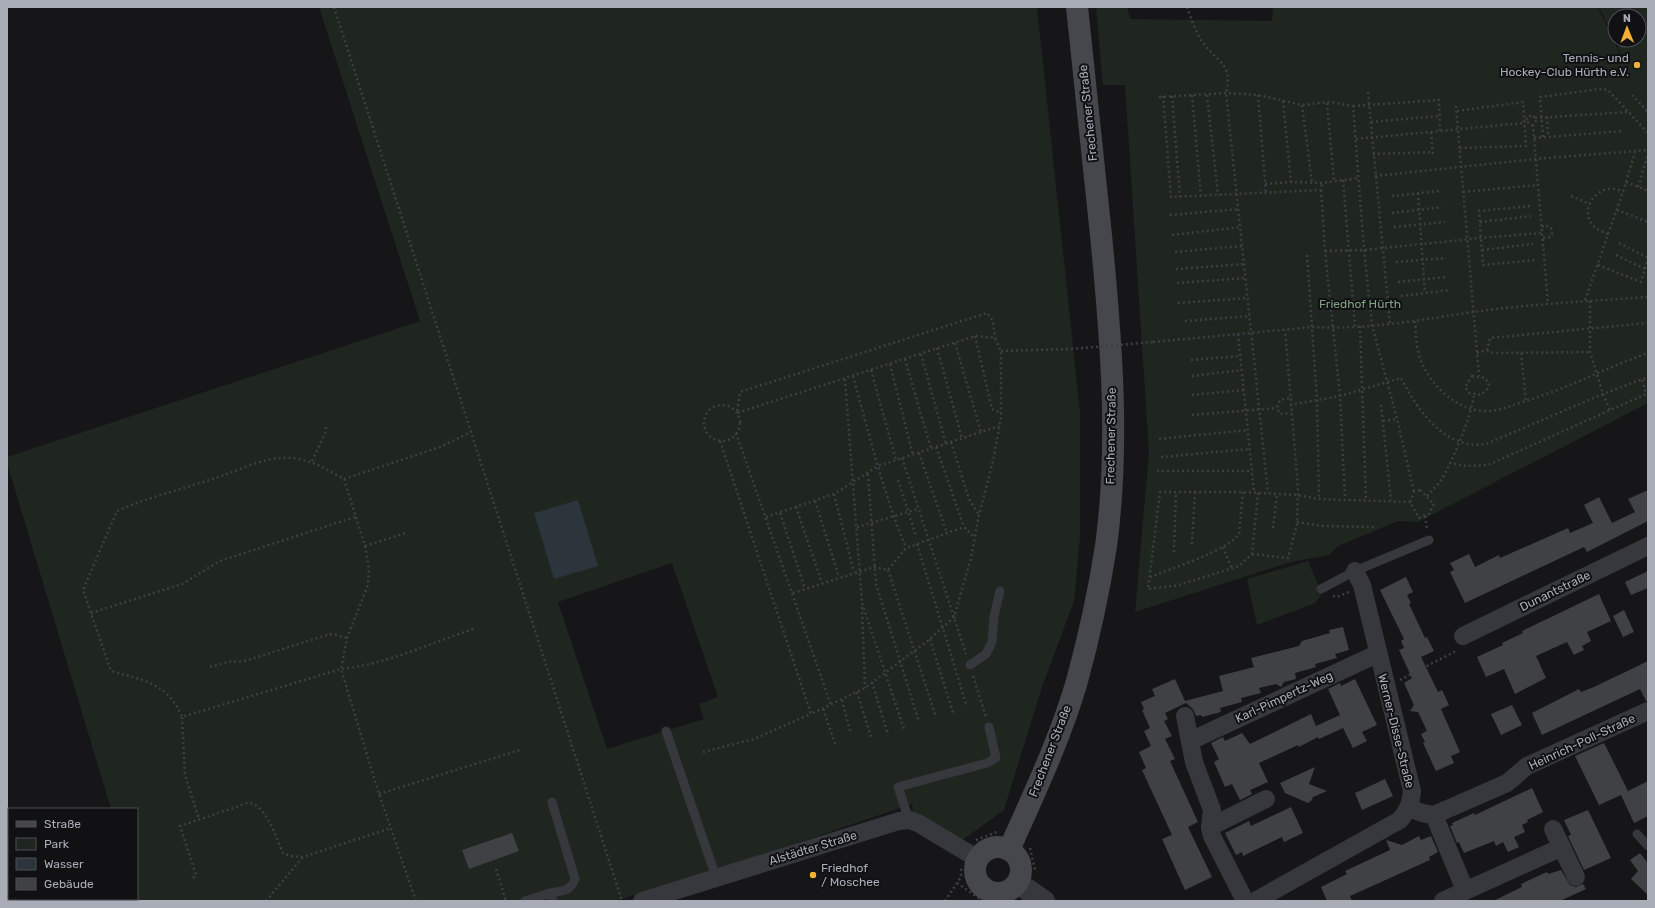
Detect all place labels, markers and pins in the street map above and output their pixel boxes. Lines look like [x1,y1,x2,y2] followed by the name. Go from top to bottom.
[1500,51,1629,79] place label: Tennis- und Hockey-Club Hürth e.V.
[1632,60,1642,70] marker: Tennis- und Hockey-Club Hürth e.V.
[821,861,880,889] place label: Friedhof / Moschee
[808,870,818,880] marker: Friedhof / Moschee

